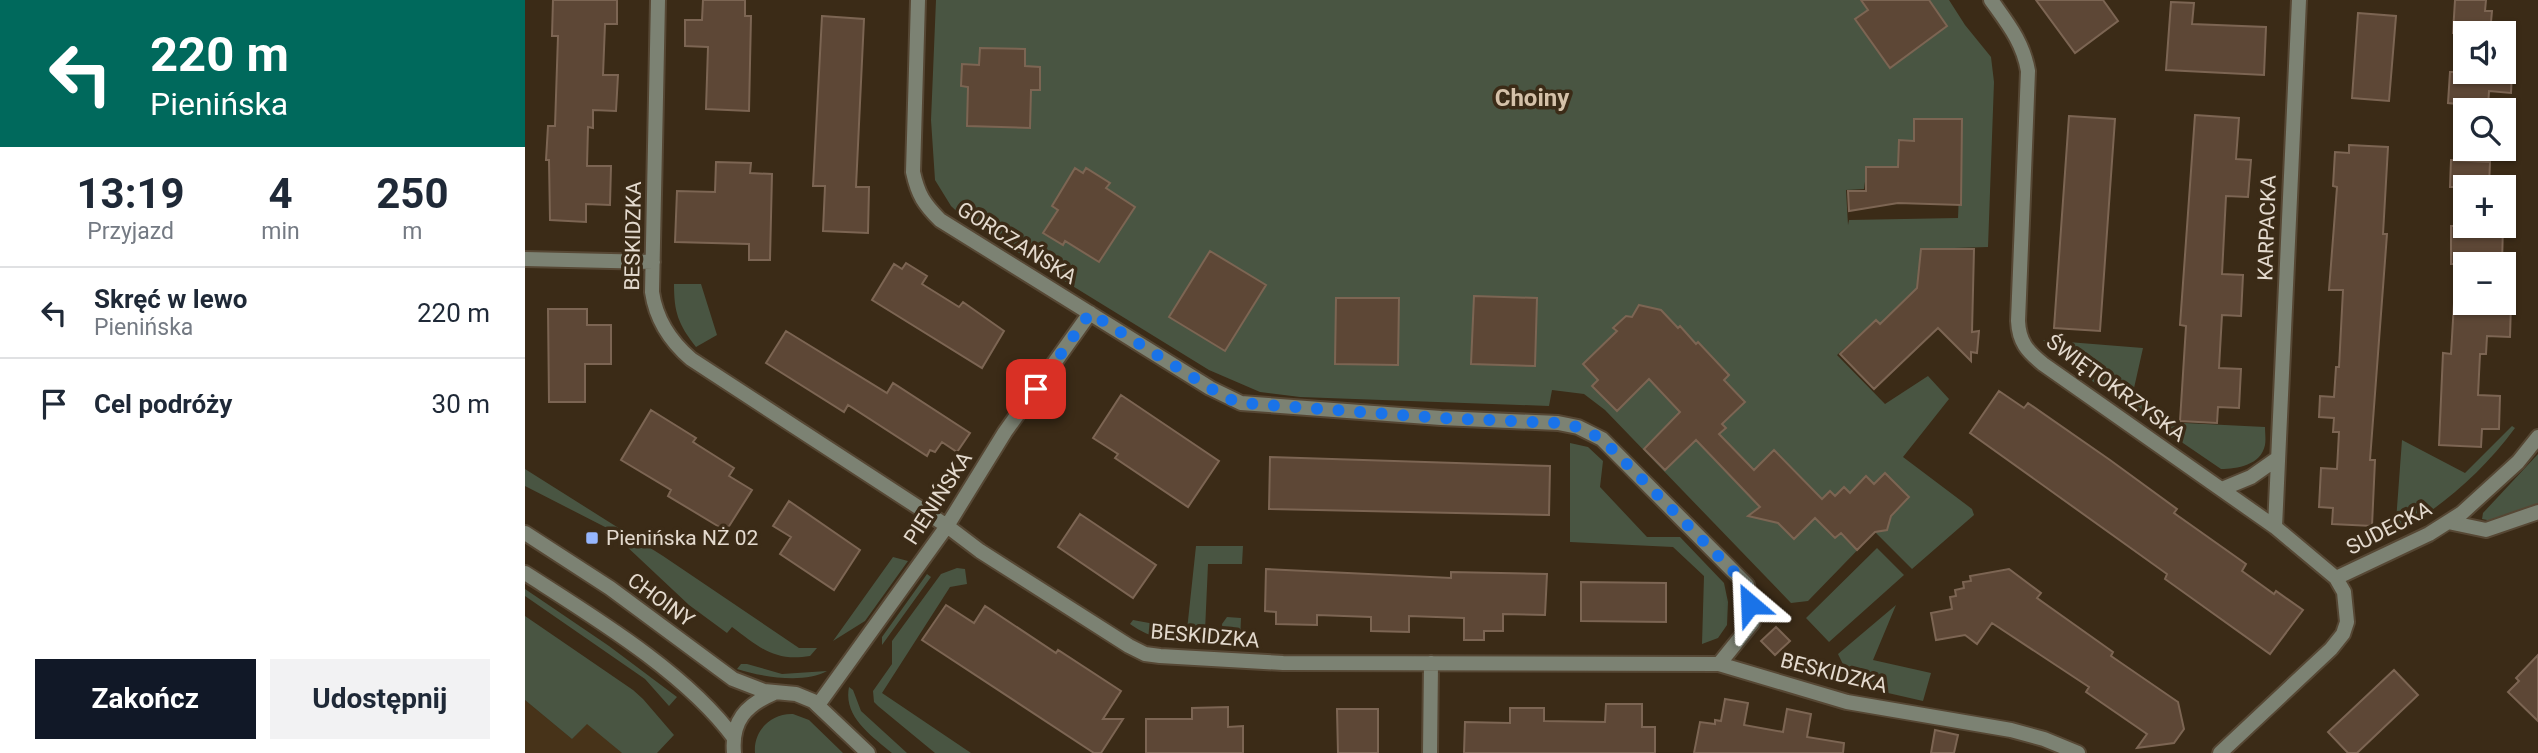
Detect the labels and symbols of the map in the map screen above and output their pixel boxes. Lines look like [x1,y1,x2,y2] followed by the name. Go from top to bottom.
[1495,84,1570,112] district label: Choiny
[2253,174,2281,281] street label: KARPACKA
[620,181,646,291] street label: BESKIDZKA
[953,197,1081,289] street label: GORCZAŃSKA
[2042,329,2190,447] street label: ŚWIĘTOKRZYSKA
[1006,359,1066,419] pin
[899,447,977,549] street label: PIENIŃSKA
[2342,496,2436,560] street label: SUDECKA
[606,526,758,550] place label: Pienińska NŻ 02
[584,530,600,546] marker: Pienińska NŻ 02
[1713,567,1787,641] position arrow
[623,568,699,632] street label: CHOINY
[1149,619,1261,653] street label: BESKIDZKA
[1778,648,1890,698] street label: BESKIDZKA

